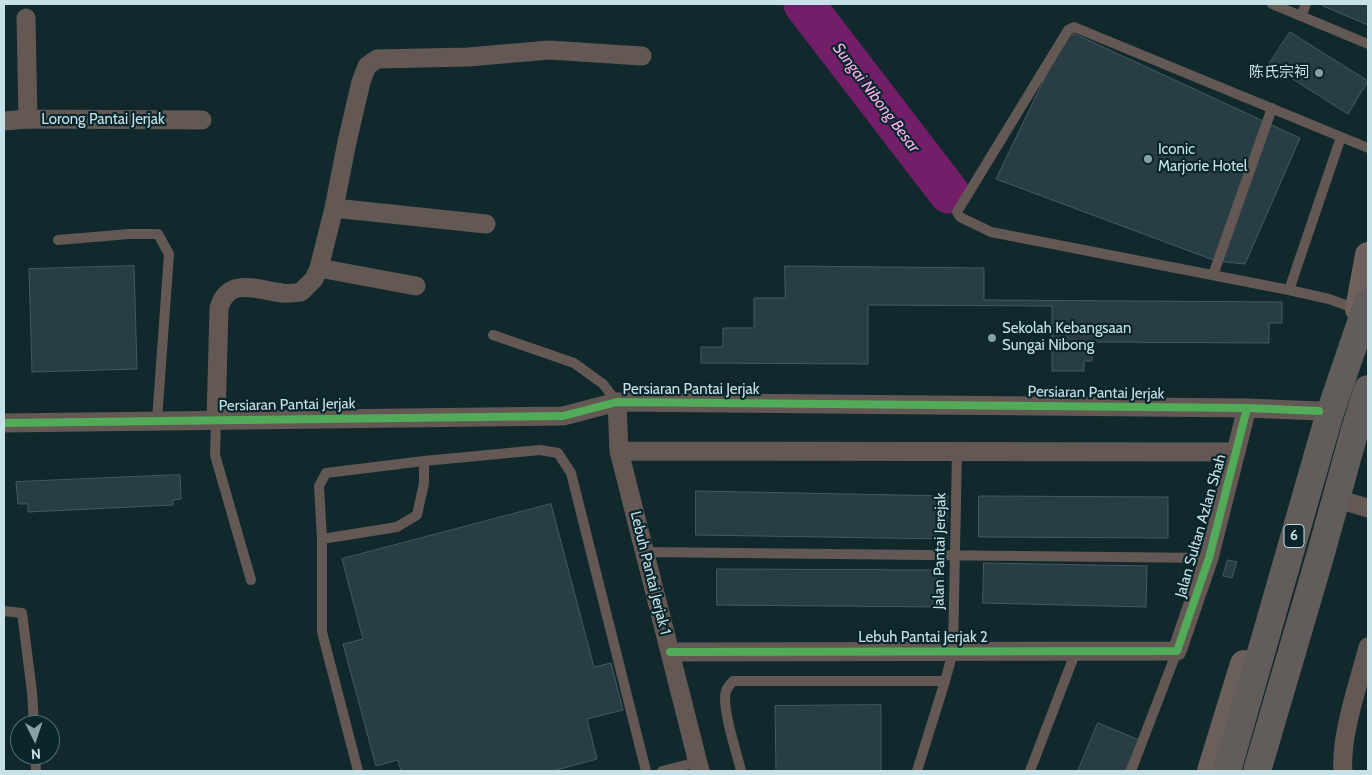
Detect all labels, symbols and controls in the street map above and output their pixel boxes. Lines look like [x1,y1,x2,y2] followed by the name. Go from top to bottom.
[828,39,924,157] water label: Sungai Nibong Besar
[1249,64,1309,82] place label: 陈氏宗祠
[1313,67,1325,79] marker: 陈氏宗祠
[41,111,165,129] street label: Lorong Pantai Jerjak
[1158,141,1247,176] place label: Iconic Marjorie Hotel
[1142,153,1154,165] marker: Iconic Marjorie Hotel
[1002,320,1131,355] place label: Sekolah Kebangsaan Sungai Nibong
[986,332,998,344] marker: Sekolah Kebangsaan Sungai Nibong
[623,381,759,399] street label: Persiaran Pantai Jerjak
[1027,383,1165,403] street label: Persiaran Pantai Jerjak
[218,395,356,415] street label: Persiaran Pantai Jerjak
[1172,452,1230,600] street label: Jalan Sultan Azlan Shah
[930,493,950,609] street label: Jalan Pantai Jerejak
[626,509,674,637] street label: Lebuh Pantai Jerjak 1
[1284,524,1304,548] road number: 6
[858,629,988,647] street label: Lebuh Pantai Jerjak 2
[10,715,60,765] north arrow
[30,745,42,763] text: N

